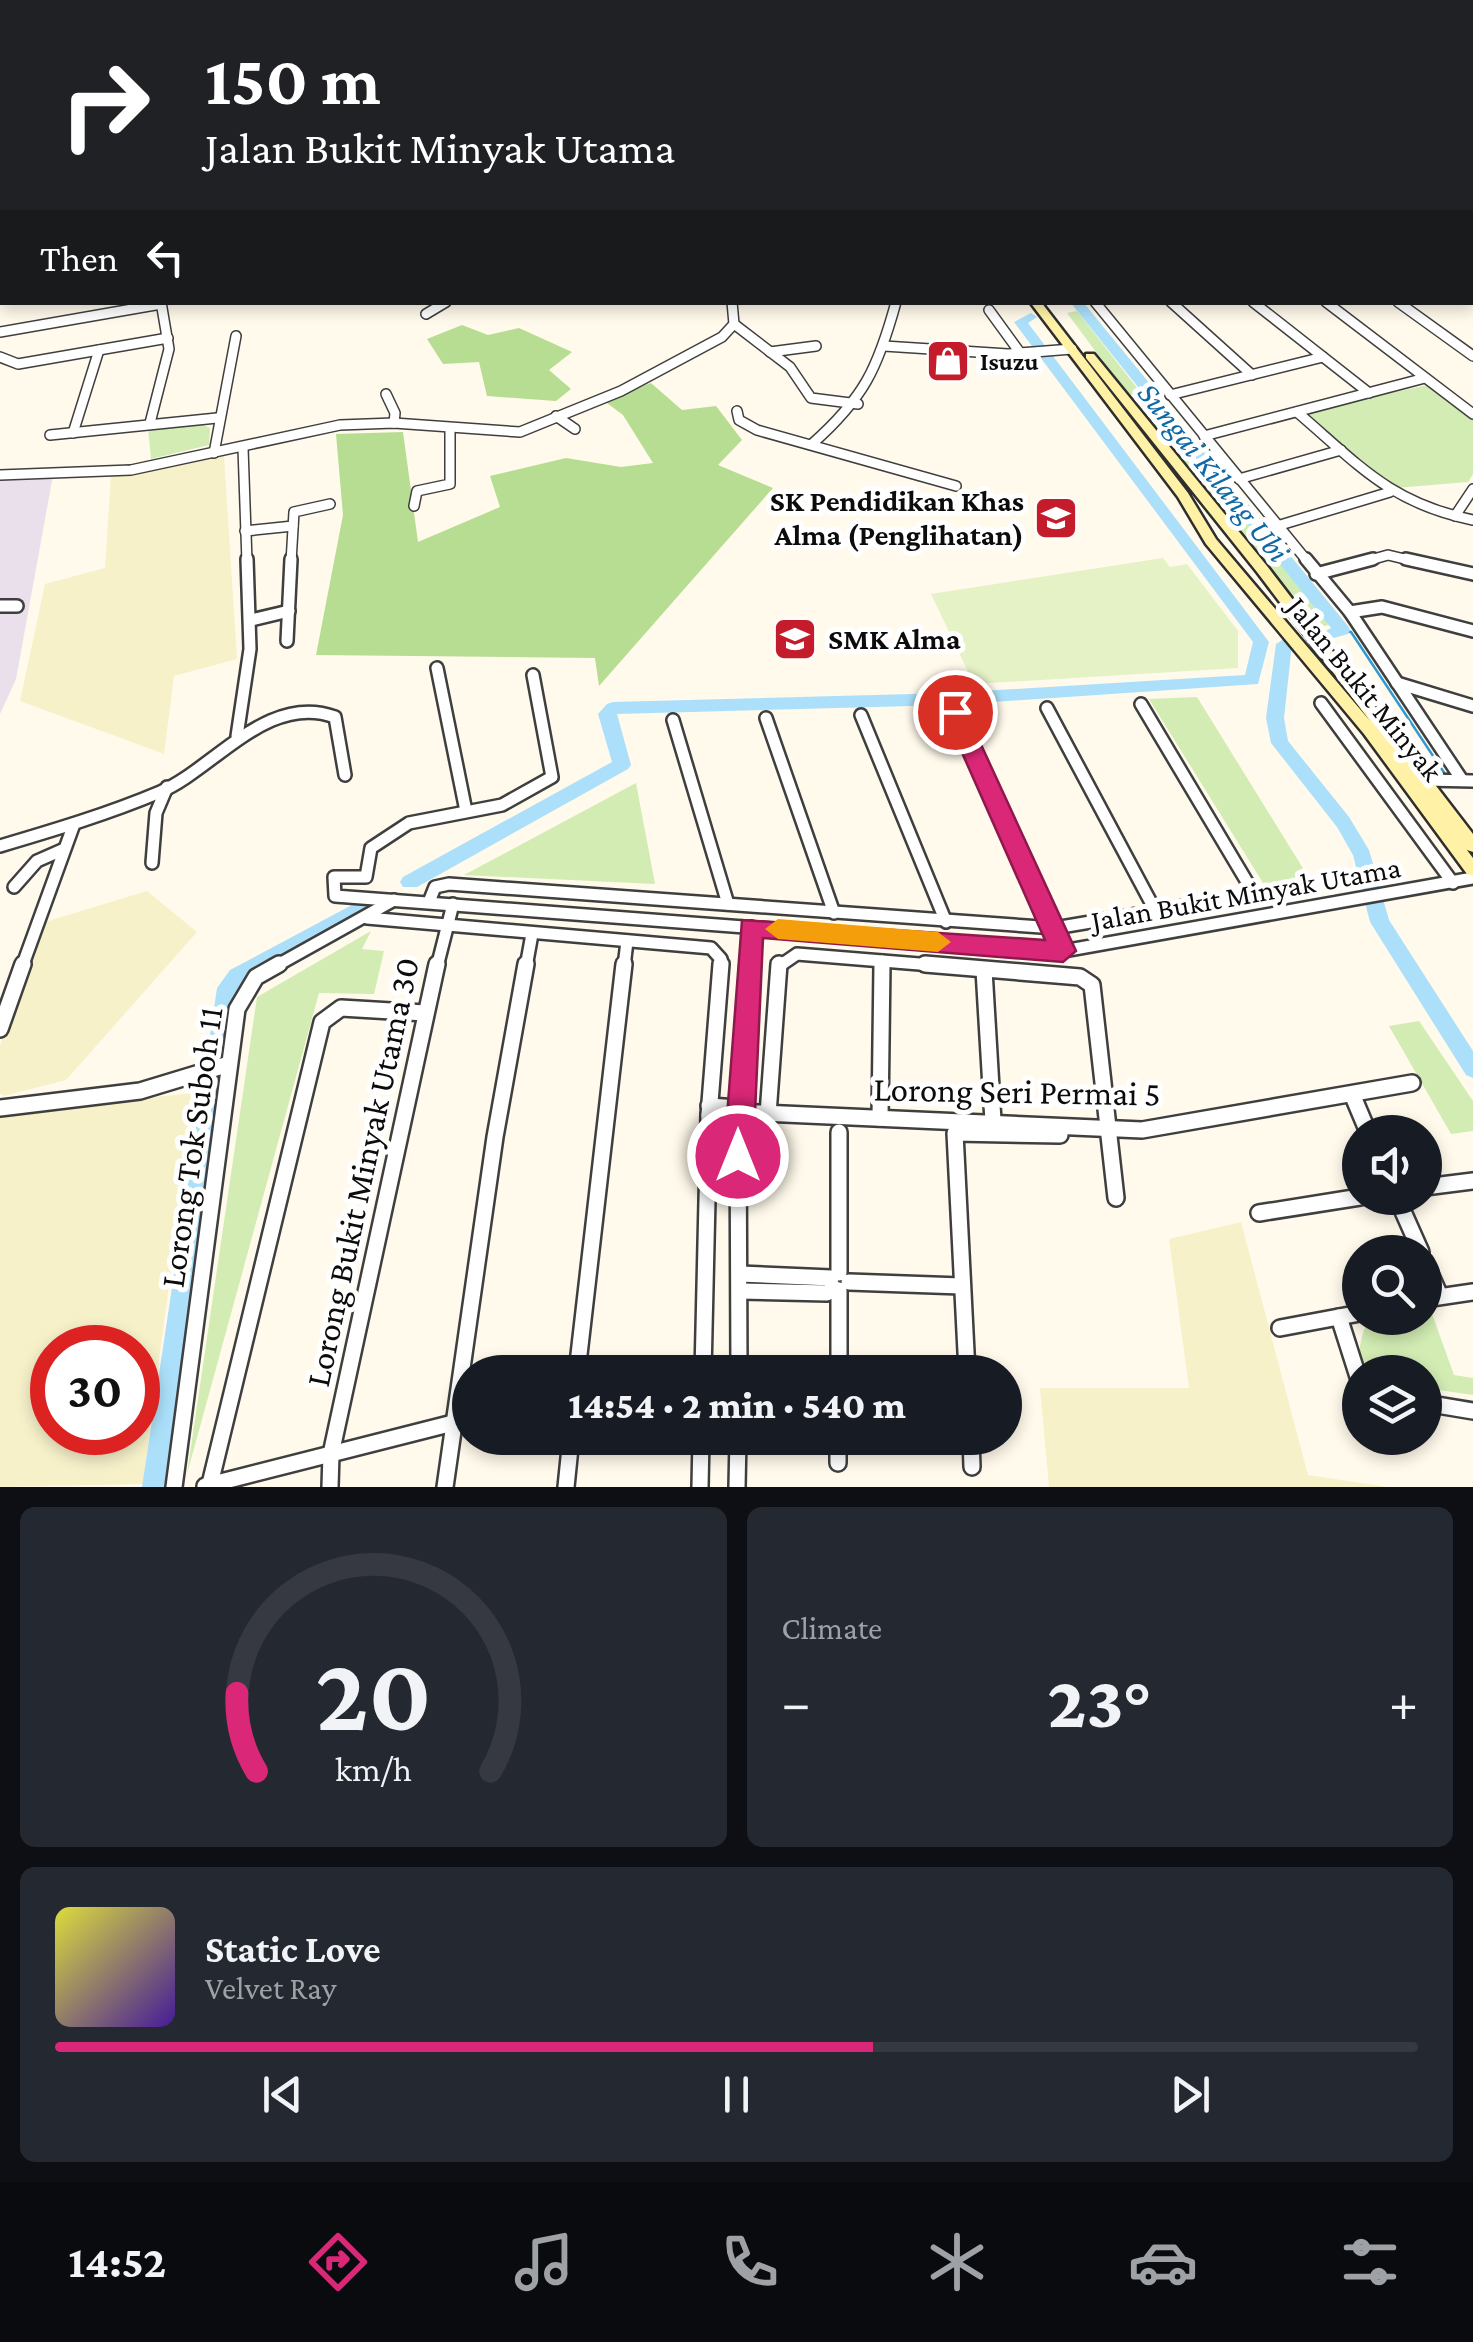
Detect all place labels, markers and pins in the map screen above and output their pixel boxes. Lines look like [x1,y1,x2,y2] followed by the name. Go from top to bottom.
[925,338,971,384] shop icon: Isuzu
[980,348,1038,375] place label: Isuzu
[770,484,1024,552] place label: SK Pendidikan Khas Alma (Penglihatan)
[1033,495,1079,541] school or university icon: SK Pendidikan Khas Alma (Penglihatan)
[772,616,818,662] school or university icon: SMK Alma
[828,622,961,655] place label: SMK Alma
[913,670,998,755] pin

